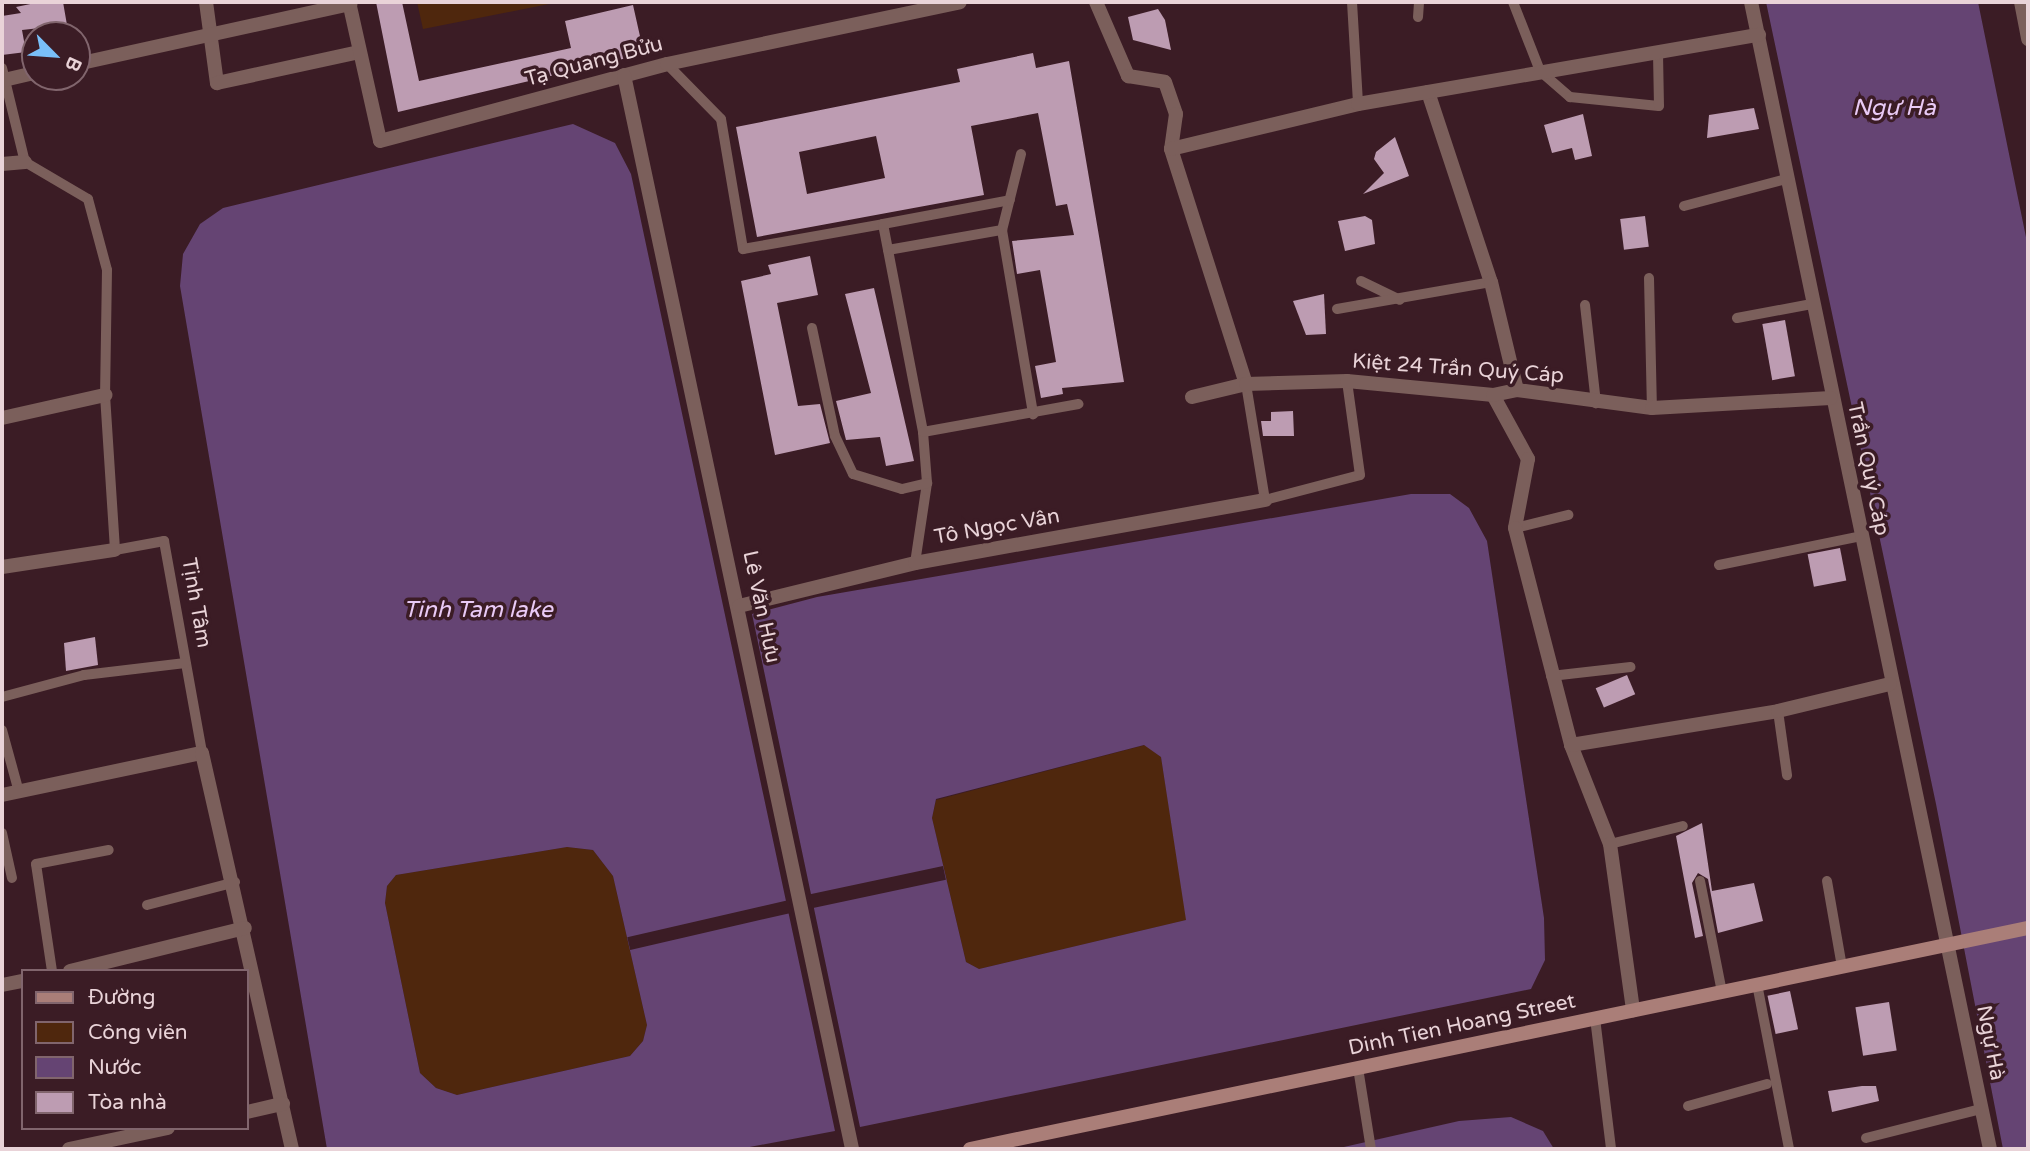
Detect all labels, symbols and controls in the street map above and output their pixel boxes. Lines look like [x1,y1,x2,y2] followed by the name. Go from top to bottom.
[21,21,91,91] north arrow
[522,32,666,92] street label: Tạ Quang Bửu
[60,53,86,75] text: B
[1852,94,1936,122] water label: Ngự Hà
[1351,349,1565,389] street label: Kiệt 24 Trần Quý Cáp
[1842,400,1894,538] street label: Trần Quý Cáp
[932,504,1062,550] street label: Tô Ngọc Vân
[737,548,785,666] street label: Lê Văn Hưu
[176,556,216,650] street label: Tịnh Tâm
[403,596,553,624] water label: Tinh Tam lake
[21,969,248,1130] legend
[88,985,156,1010] text: Đường
[1346,989,1578,1061] street label: Dinh Tien Hoang Street
[1970,1003,2010,1083] street label: Ngự Hà
[88,1020,188,1045] text: Công viên
[88,1055,142,1080] text: Nước
[88,1090,167,1115] text: Tòa nhà

